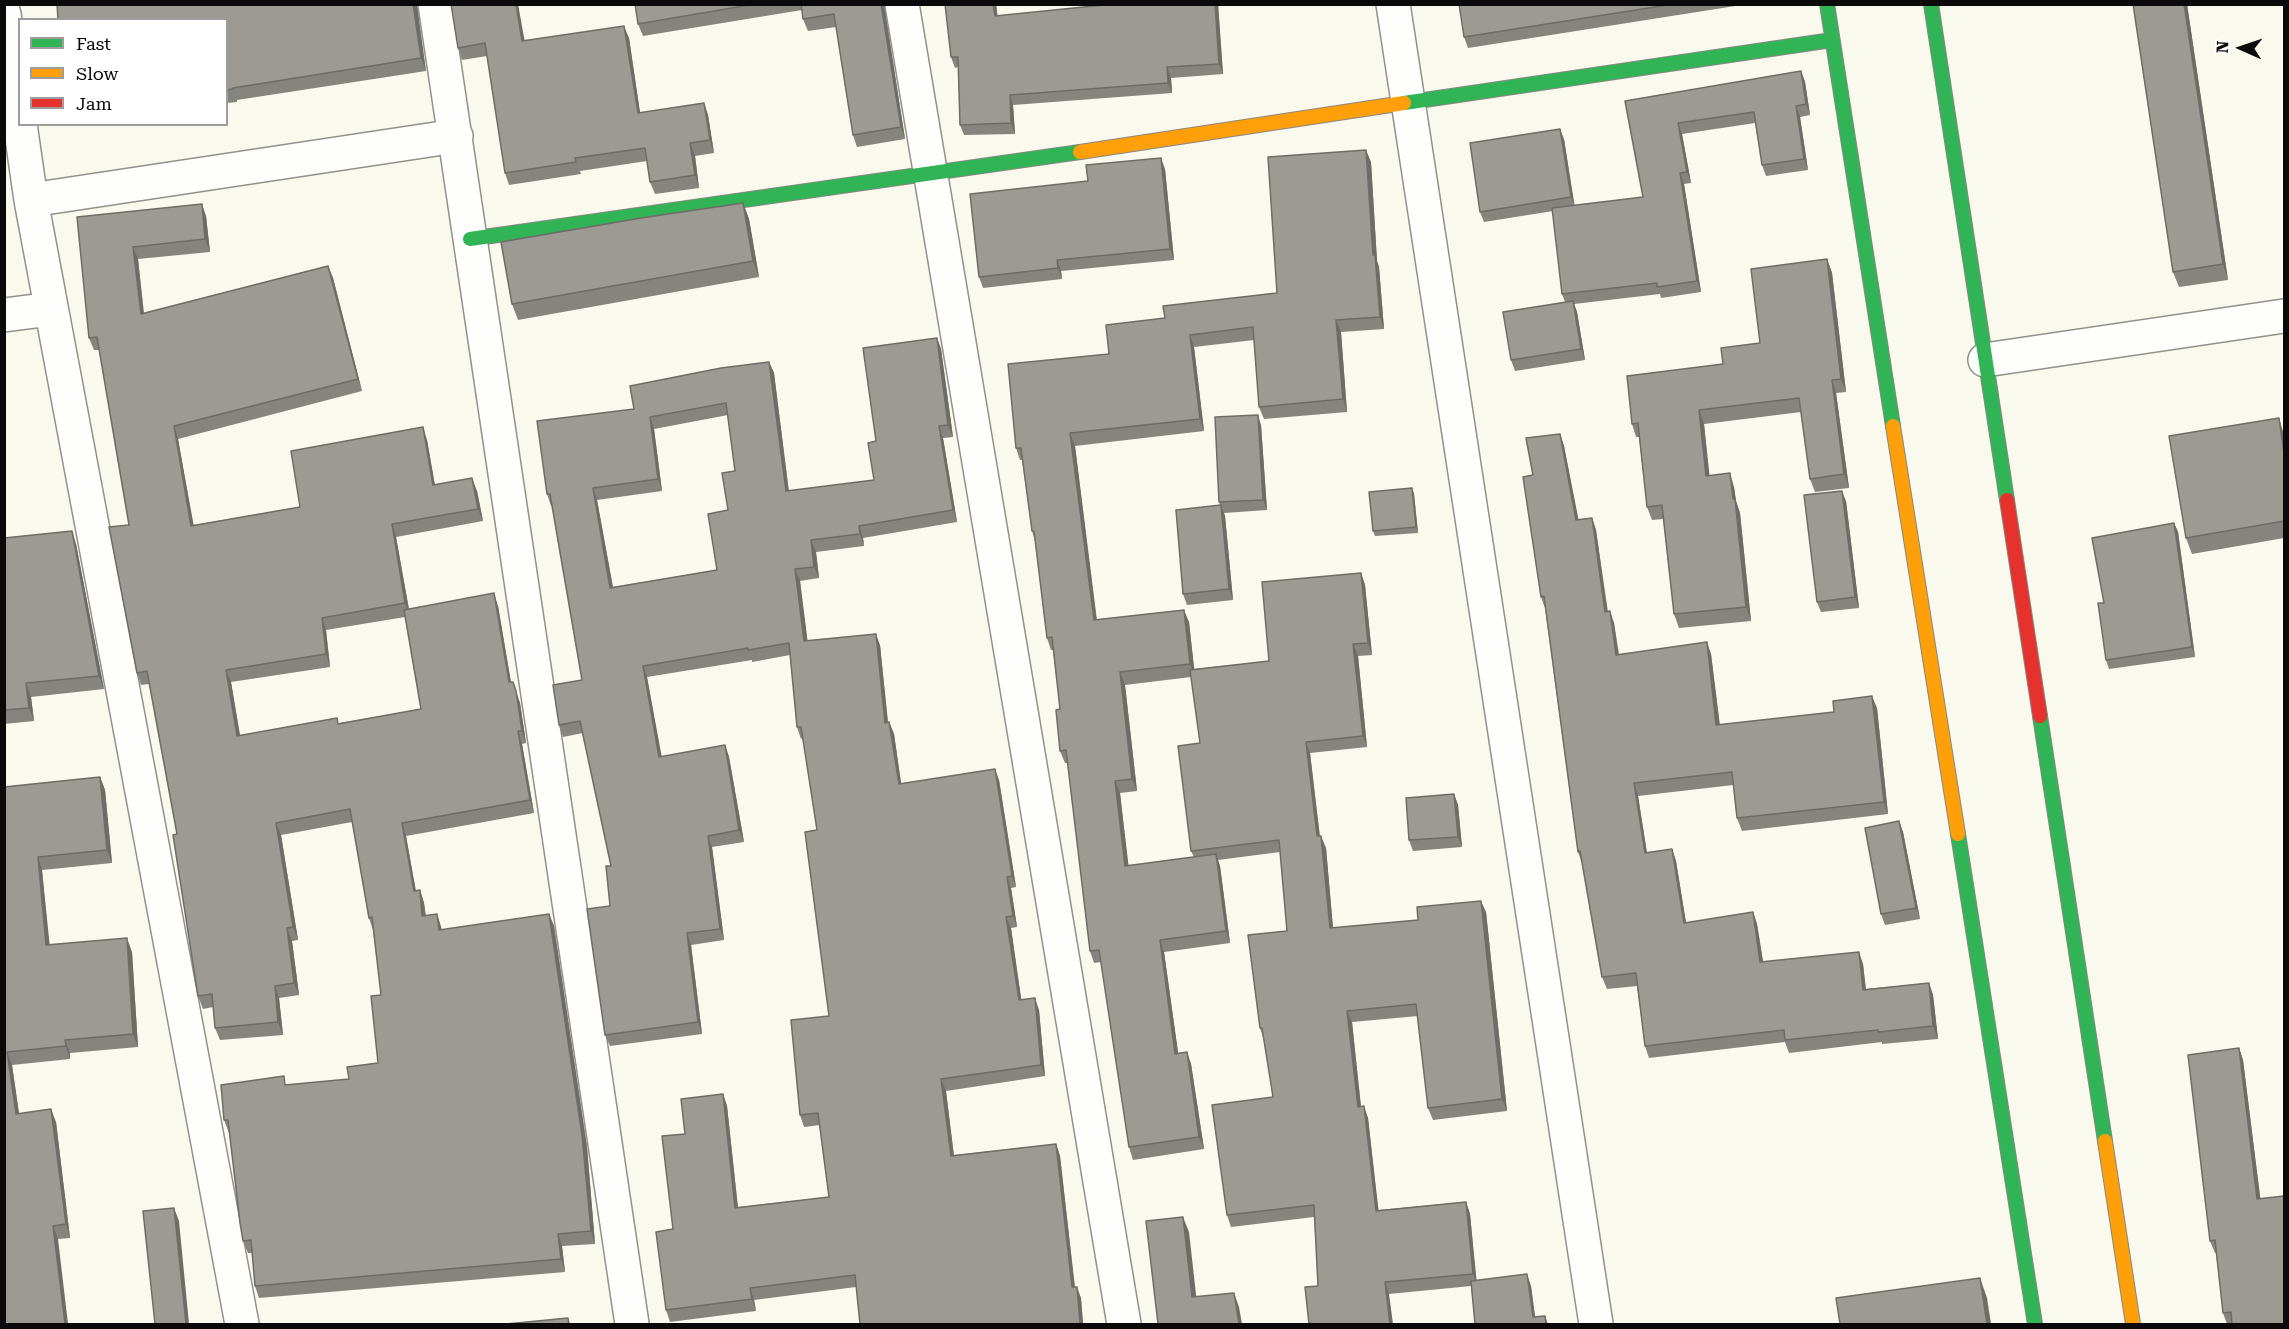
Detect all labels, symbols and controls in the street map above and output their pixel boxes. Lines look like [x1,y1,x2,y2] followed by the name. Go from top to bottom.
[18,18,228,126] legend
[2211,18,2271,78] north arrow
[76,33,111,54] text: Fast
[2213,40,2232,54] text: N
[76,63,118,84] text: Slow
[76,93,112,114] text: Jam

